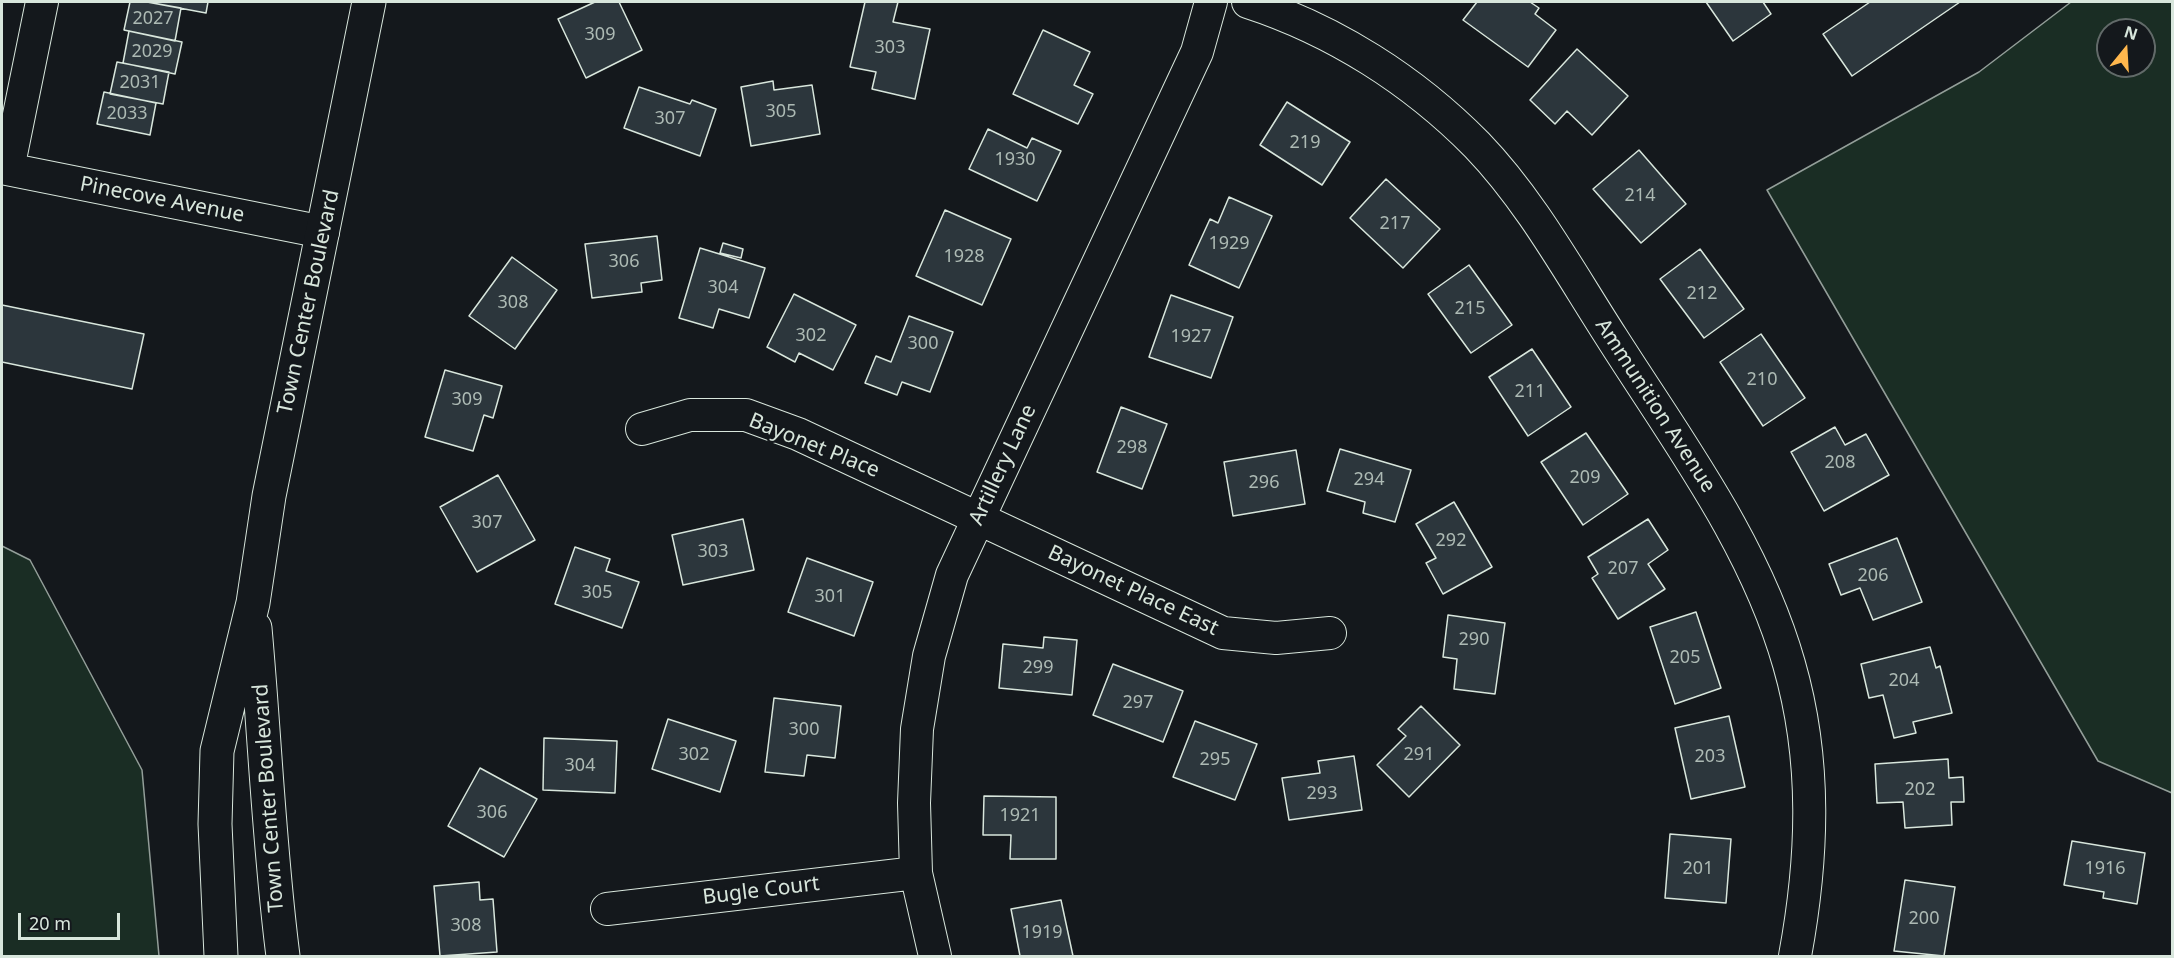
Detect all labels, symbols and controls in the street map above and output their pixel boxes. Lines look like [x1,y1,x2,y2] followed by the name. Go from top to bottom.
[132,8,174,30] house number: 2027
[2096,18,2156,78] north arrow
[2121,20,2141,45] text: N
[585,24,615,46] house number: 309
[875,37,905,59] house number: 303
[131,41,173,63] house number: 2029
[119,72,161,94] house number: 2031
[766,101,796,123] house number: 305
[106,103,148,125] house number: 2033
[655,108,685,130] house number: 307
[1290,132,1320,154] house number: 219
[994,149,1036,171] house number: 1930
[78,172,246,228] street label: Pinecove Avenue
[1625,185,1655,207] house number: 214
[273,187,345,417] street label: Town Center Boulevard
[1380,213,1410,235] house number: 217
[1208,233,1250,255] house number: 1929
[943,246,985,268] house number: 1928
[609,251,639,273] house number: 306
[708,277,738,299] house number: 304
[1687,283,1717,305] house number: 212
[498,292,528,314] house number: 308
[1455,298,1485,320] house number: 215
[1589,314,1721,498] street label: Ammunition Avenue
[796,325,826,347] house number: 302
[1170,326,1212,348] house number: 1927
[908,333,938,355] house number: 300
[1747,369,1777,391] house number: 210
[1515,381,1545,403] house number: 211
[452,389,482,411] house number: 309
[964,401,1042,529] street label: Artillery Lane
[745,408,883,484] street label: Bayonet Place
[1117,437,1147,459] house number: 298
[1825,452,1855,474] house number: 208
[1570,467,1600,489] house number: 209
[1354,469,1384,491] house number: 294
[1249,472,1279,494] house number: 296
[472,512,502,534] house number: 307
[1436,530,1466,552] house number: 292
[1044,540,1222,642] street label: Bayonet Place East
[698,541,728,563] house number: 303
[1608,558,1638,580] house number: 207
[1858,565,1888,587] house number: 206
[582,582,612,604] house number: 305
[815,586,845,608] house number: 301
[1459,629,1489,651] house number: 290
[1670,647,1700,669] house number: 205
[1023,657,1053,679] house number: 299
[1889,670,1919,692] house number: 204
[248,683,290,913] street label: Town Center Boulevard
[1123,692,1153,714] house number: 297
[789,719,819,741] house number: 300
[679,744,709,766] house number: 302
[1404,744,1434,766] house number: 291
[1695,746,1725,768] house number: 203
[1200,749,1230,771] house number: 295
[565,755,595,777] house number: 304
[1905,779,1935,801] house number: 202
[1307,783,1337,805] house number: 293
[477,802,507,824] house number: 306
[999,805,1041,827] house number: 1921
[1683,858,1713,880] house number: 201
[2084,858,2126,880] house number: 1916
[701,871,821,911] street label: Bugle Court
[21,901,123,939] scale bar
[1909,908,1939,930] house number: 200
[29,911,71,935] text: 20 m
[451,915,481,937] house number: 308
[1021,922,1063,944] house number: 1919

